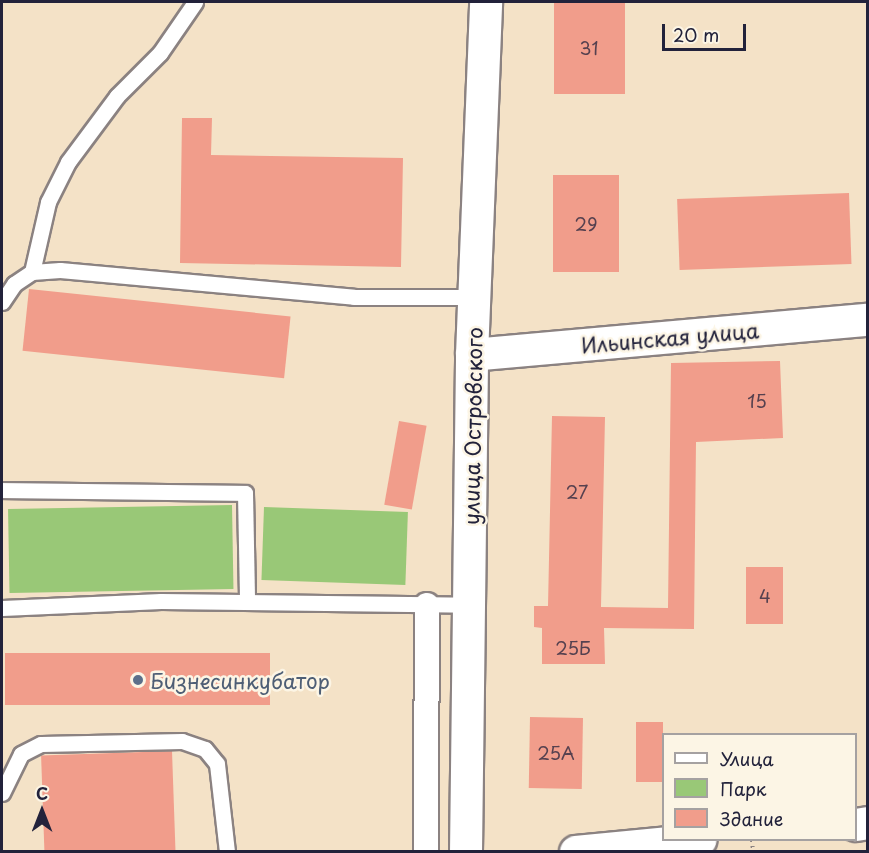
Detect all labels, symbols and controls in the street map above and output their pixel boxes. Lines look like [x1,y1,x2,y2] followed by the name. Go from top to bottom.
[665,12,749,50] scale bar
[673,21,719,48] text: 20 m
[580,37,598,59] house number: 31
[575,213,597,235] house number: 29
[580,317,760,357] street label: Ильинская улица
[458,326,486,526] street label: улица Островского
[747,390,767,412] house number: 15
[566,481,588,503] house number: 27
[759,585,771,607] house number: 4
[555,637,591,659] house number: 25Б
[150,667,330,693] place label: Бизнесинкубатор
[131,673,145,687] marker: Бизнесинкубатор
[662,733,857,841] legend
[537,742,575,764] house number: 25А
[720,745,774,772] text: Улица
[720,775,766,802] text: Парк
[12,781,72,841] north arrow
[36,781,48,805] text: С
[720,805,783,832] text: Здание

